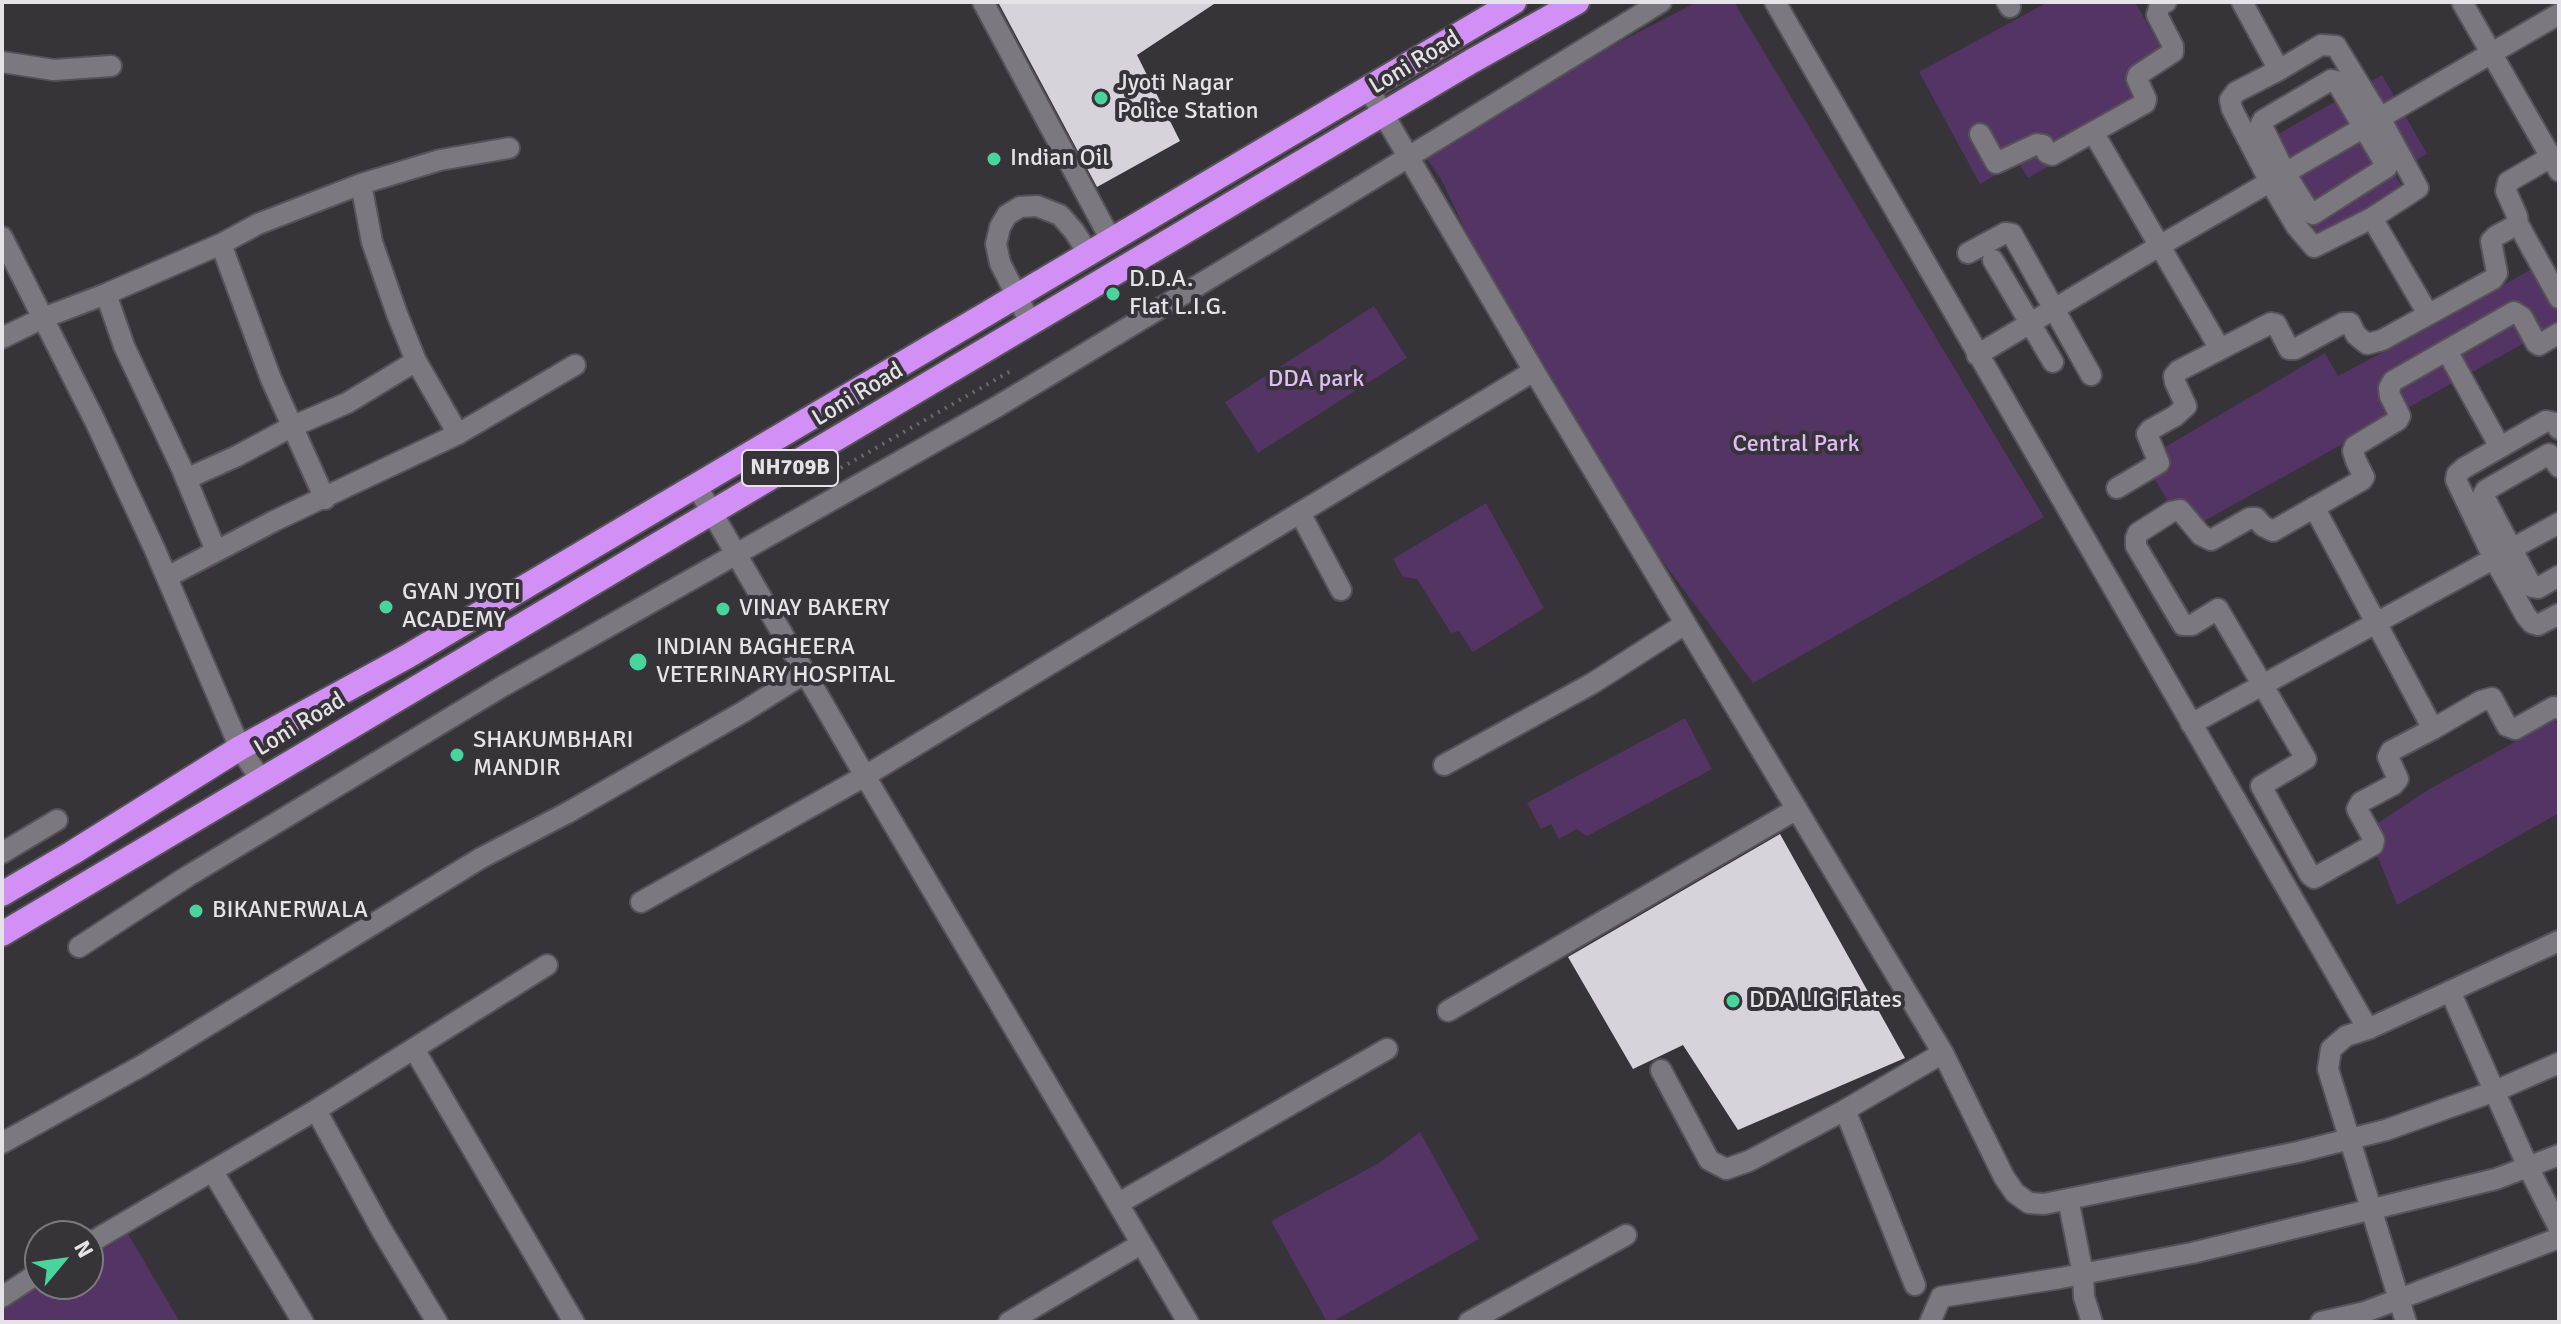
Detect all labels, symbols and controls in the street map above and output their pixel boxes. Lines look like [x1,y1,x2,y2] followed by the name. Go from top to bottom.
[1364,25,1466,101] street label: Loni Road
[1117,70,1259,126] place label: Jyoti Nagar Police Station
[1092,89,1110,107] marker: Jyoti Nagar Police Station
[1010,145,1109,173] place label: Indian Oil
[985,150,1003,168] marker: Indian Oil
[1129,266,1227,322] place label: D.D.A. Flat L.I.G.
[1104,285,1122,303] marker: D.D.A. Flat L.I.G.
[807,357,909,433] street label: Loni Road
[1268,366,1364,394] park label: DDA park
[1732,431,1860,459] park label: Central Park
[742,450,838,486] road number: NH709B
[402,579,521,635] place label: GYAN JYOTI ACADEMY
[739,595,890,623] place label: VINAY BAKERY
[377,598,395,616] marker: GYAN JYOTI ACADEMY
[714,600,732,618] marker: VINAY BAKERY
[656,634,896,690] place label: INDIAN BAGHEERA VETERINARY HOSPITAL
[627,651,649,673] marker: INDIAN BAGHEERA VETERINARY HOSPITAL
[249,687,351,763] street label: Loni Road
[473,727,634,783] place label: SHAKUMBHARI MANDIR
[448,746,466,764] marker: SHAKUMBHARI MANDIR
[212,897,368,925] place label: BIKANERWALA
[187,902,205,920] marker: BIKANERWALA
[1749,987,1902,1015] place label: DDA LIG Flates
[1724,992,1742,1010] marker: DDA LIG Flates
[24,1220,104,1300] north arrow
[68,1236,99,1262] text: N

